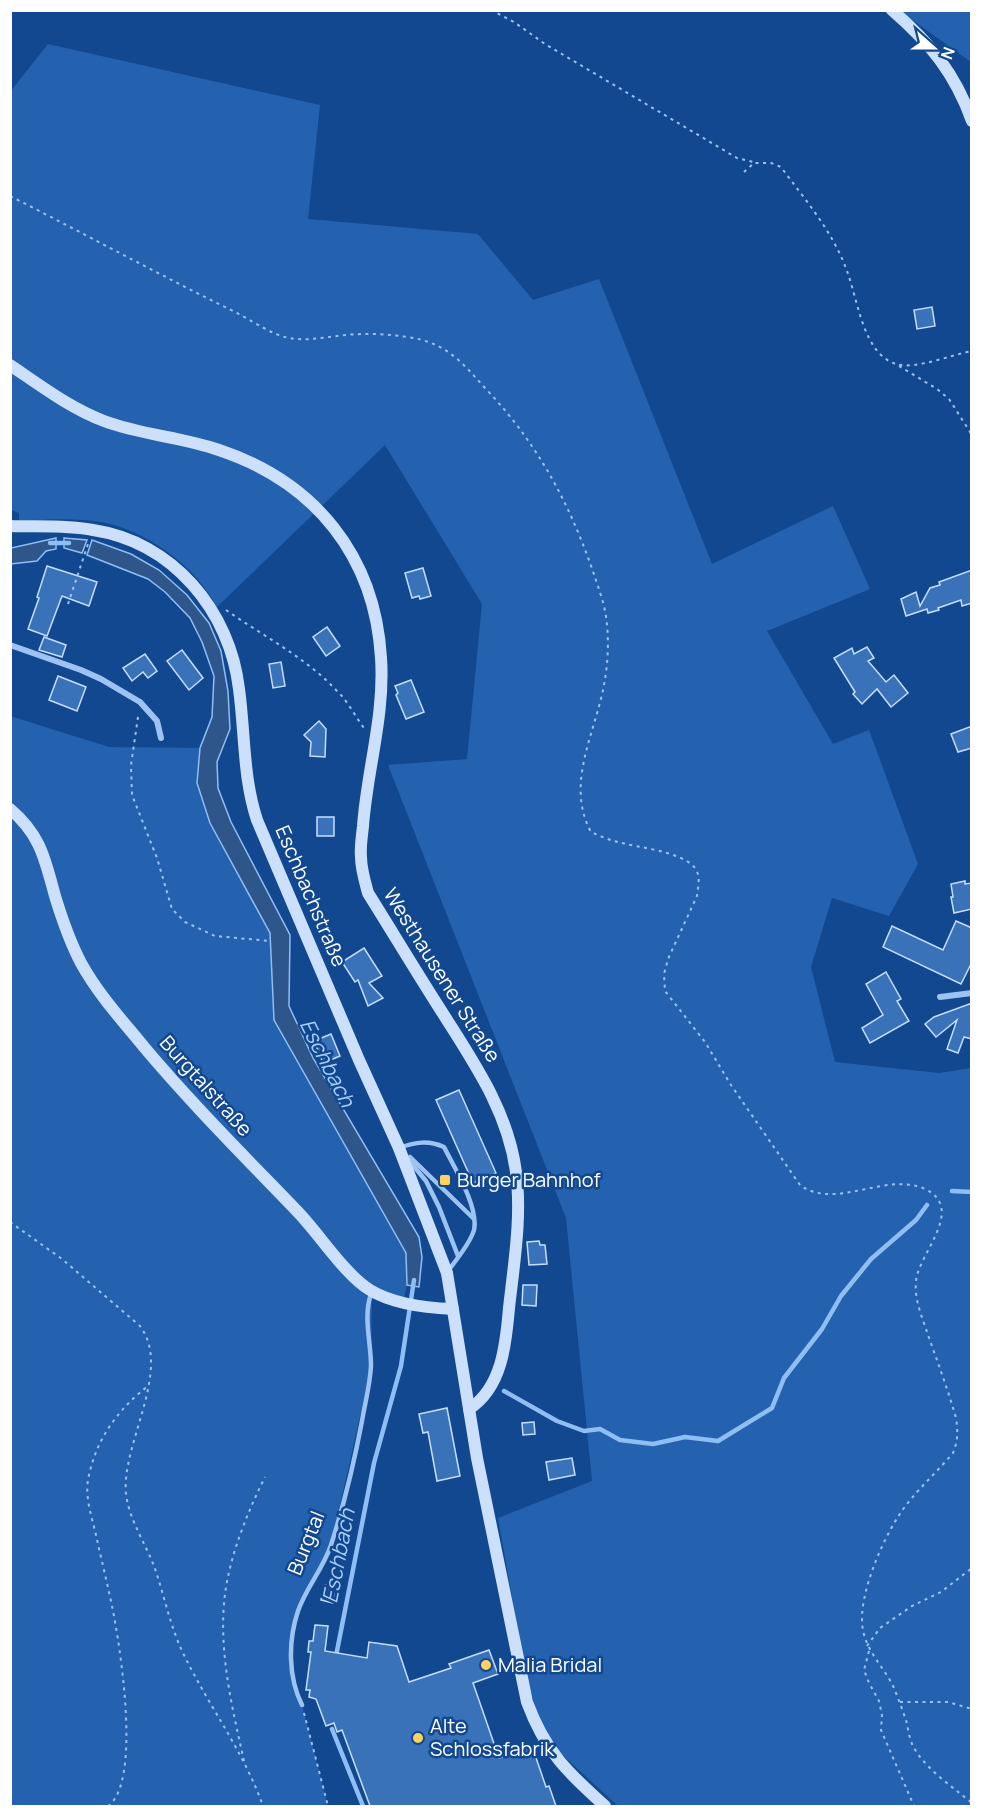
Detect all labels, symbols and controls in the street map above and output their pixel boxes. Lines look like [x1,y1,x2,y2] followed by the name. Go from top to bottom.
[904,18,964,78] north arrow
[936,44,960,63] text: N
[270,821,353,971] street label: Eschbachstraße
[378,882,507,1067] street label: Westhausener Straße
[294,1014,363,1113] water label: Eschbach
[154,1030,259,1142] street label: Burgtalstraße
[457,1166,601,1193] place label: Burger Bahnhof
[438,1173,452,1187] marker: Burger Bahnhof
[315,1505,361,1605] water label: Eschbach
[281,1507,331,1579] street label: Burgtal
[498,1651,602,1678] place label: Malia Bridal
[479,1658,493,1672] marker: Malia Bridal
[430,1712,555,1762] place label: Alte Schlossfabrik
[411,1731,425,1745] marker: Alte Schlossfabrik

